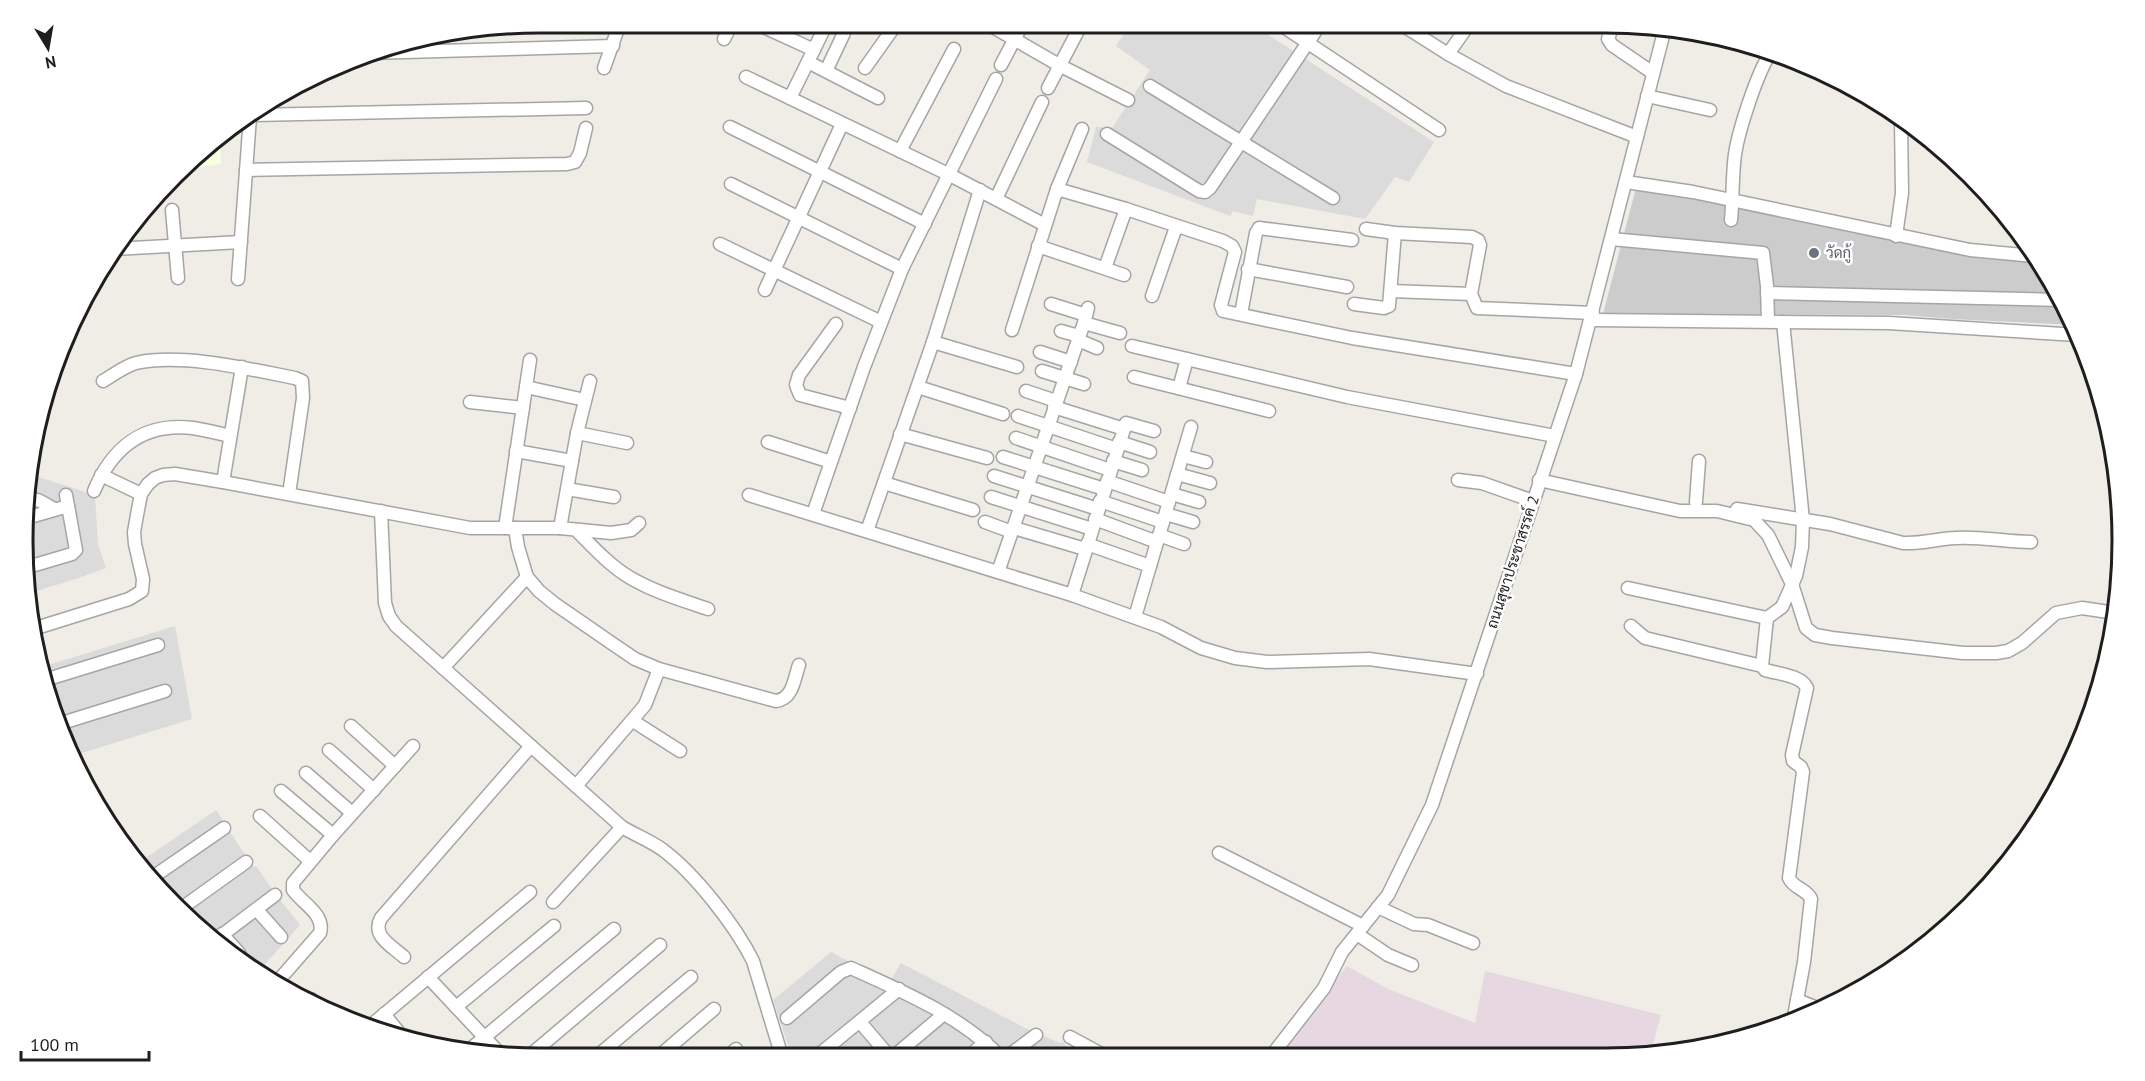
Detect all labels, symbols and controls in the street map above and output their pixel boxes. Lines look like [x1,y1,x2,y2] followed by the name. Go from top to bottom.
[18,18,78,78] north arrow
[44,52,58,74] text: N
[1826,243,1852,263] place label: วัดกู้
[1807,246,1821,260] marker: วัดกู้
[1482,493,1545,631] street label: ถนนสุขาประชาสรรค์ 2
[21,1024,148,1062] scale bar
[30,1033,79,1056] text: 100 m

